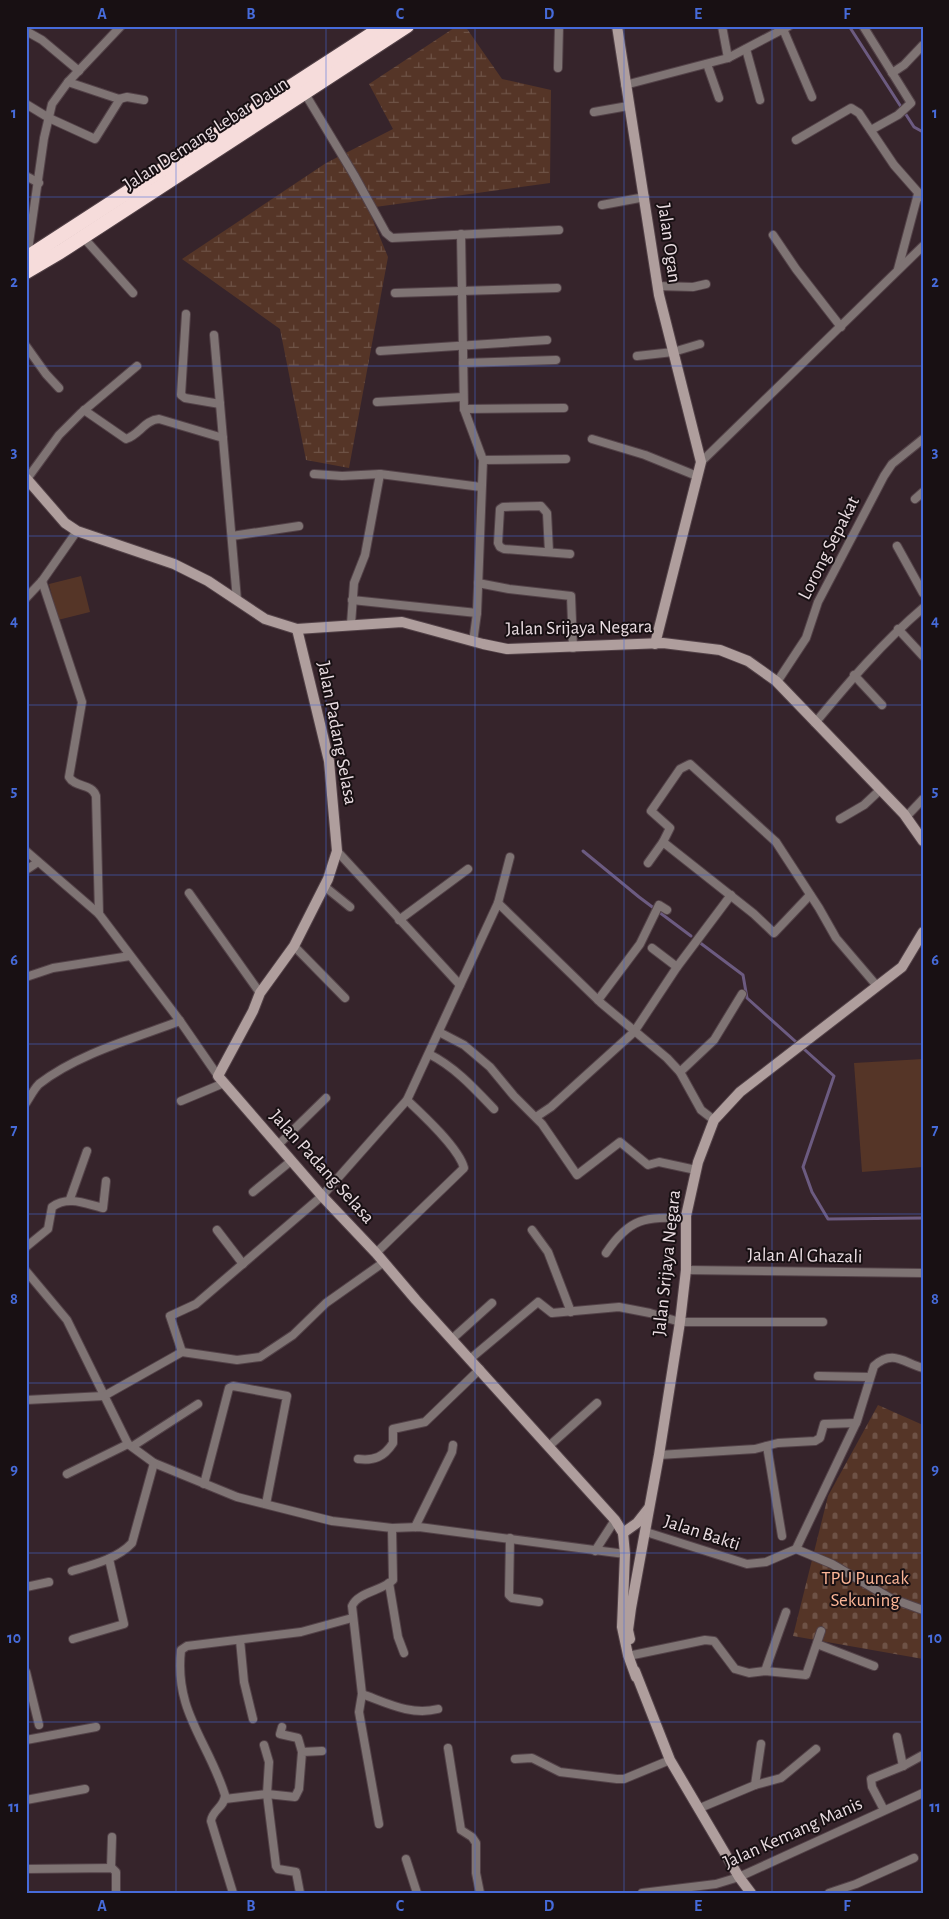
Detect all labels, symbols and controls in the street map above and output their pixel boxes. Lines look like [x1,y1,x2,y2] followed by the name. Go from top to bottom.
[97,6,107,22] text: A
[246,6,256,22] text: B
[396,6,405,22] text: C
[544,6,555,22] text: D
[694,6,702,22] text: E
[843,6,851,22] text: F
[120,74,292,194] street label: Jalan Demang Lebar Daun
[11,105,17,121] text: 1
[932,105,938,121] text: 1
[654,202,684,284] street label: Jalan Ogan
[10,274,18,290] text: 2
[931,274,939,290] text: 2
[11,444,18,460] text: 3
[932,444,939,460] text: 3
[795,493,863,603] street label: Lorong Sepakat
[10,613,18,629] text: 4
[931,613,939,629] text: 4
[505,617,653,639] street label: Jalan Srijaya Negara
[314,660,360,807] street label: Jalan Padang Selasa
[11,783,18,799] text: 5
[932,783,939,799] text: 5
[10,952,18,968] text: 6
[931,952,939,968] text: 6
[266,1106,378,1228] street label: Jalan Padang Selasa
[11,1122,18,1138] text: 7
[932,1122,939,1138] text: 7
[650,1189,684,1337] street label: Jalan Srijaya Negara
[747,1245,863,1267] street label: Jalan Al Ghazali
[10,1291,18,1307] text: 8
[931,1291,939,1307] text: 8
[10,1461,18,1477] text: 9
[931,1461,939,1477] text: 9
[662,1512,742,1554] street label: Jalan Bakti
[821,1569,909,1610] park label: TPU Puncak Sekuning
[7,1630,21,1646] text: 10
[928,1630,942,1646] text: 10
[721,1794,865,1872] street label: Jalan Kemang Manis
[8,1799,20,1815] text: 11
[929,1799,941,1815] text: 11
[97,1898,107,1914] text: A
[246,1898,256,1914] text: B
[396,1898,405,1914] text: C
[544,1898,555,1914] text: D
[694,1898,702,1914] text: E
[843,1898,851,1914] text: F

